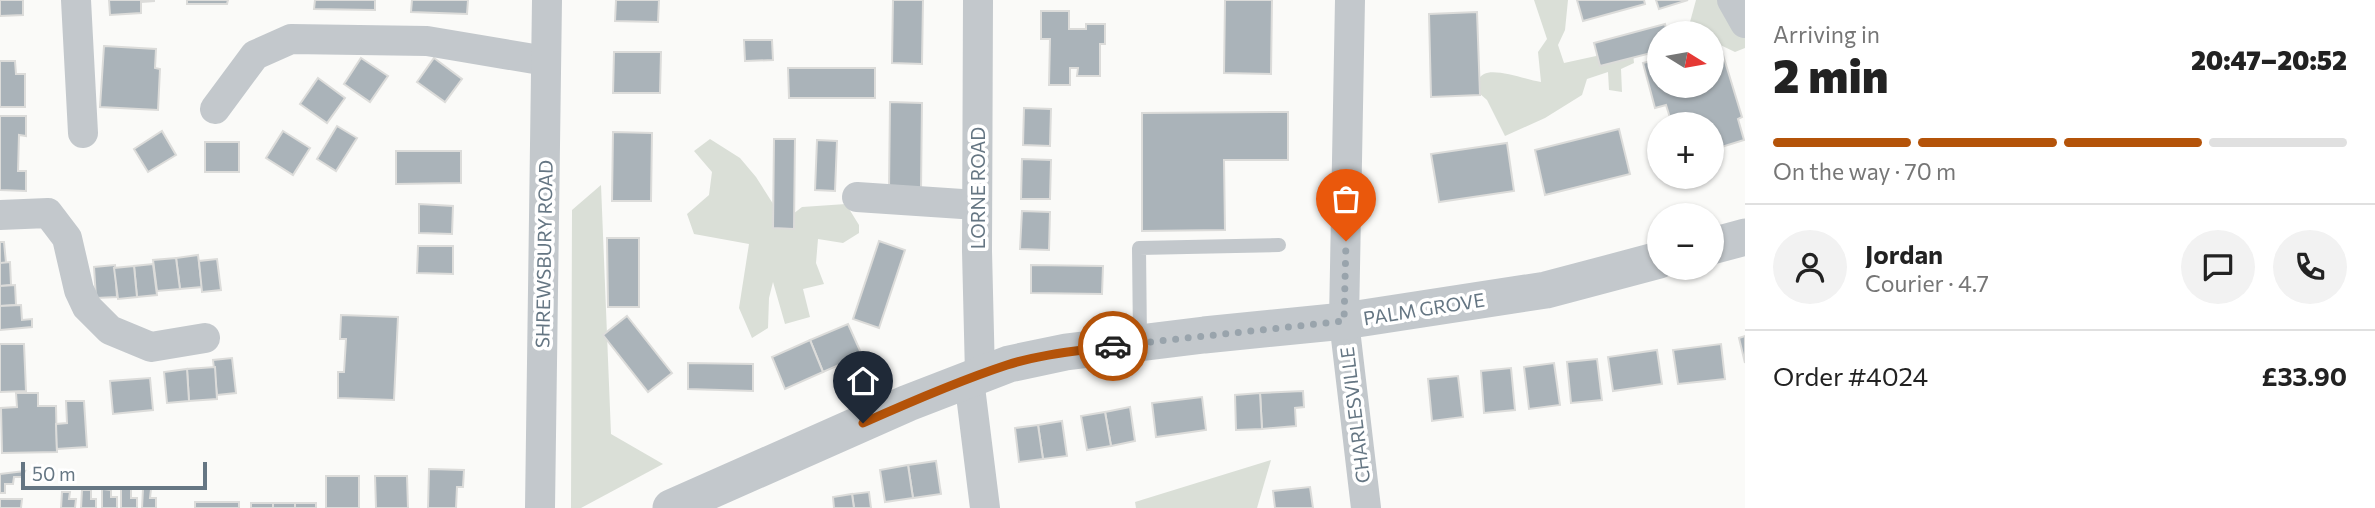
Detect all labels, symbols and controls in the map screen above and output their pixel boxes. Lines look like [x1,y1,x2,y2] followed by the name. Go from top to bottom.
[1773,20,1880,48] text: Arriving in
[1647,21,1724,98] north arrow
[1647,21,1724,280] map controls
[2191,44,2347,75] text: 20:47–20:52
[1773,46,1889,102] text: 2 min
[1647,112,1724,189] button: +
[966,127,989,249] street label: LORNE ROAD
[1773,157,1956,185] text: On the way · 70 m
[530,160,557,348] street label: SHREWSBURY ROAD
[1316,169,1376,241] pin
[1327,180,1365,218] icon: bag
[1647,203,1724,280] button: −
[1773,230,1847,304] button: person
[2181,230,2255,304] button: chat
[2273,230,2347,304] button: phone
[1865,238,1943,269] text: Jordan
[1865,269,1989,297] text: Courier · 4.7
[1362,288,1486,329] street label: PALM GROVE
[1078,311,1148,381] courier
[1094,327,1132,365] icon: car
[1335,345,1374,485] street label: CHARLESVILLE
[833,351,893,423] pin
[1773,360,1928,391] text: Order #4024
[2262,360,2347,391] text: £33.90
[844,362,882,400] icon: home
[21,459,206,491] scale bar
[32,462,76,485] text: 50 m

